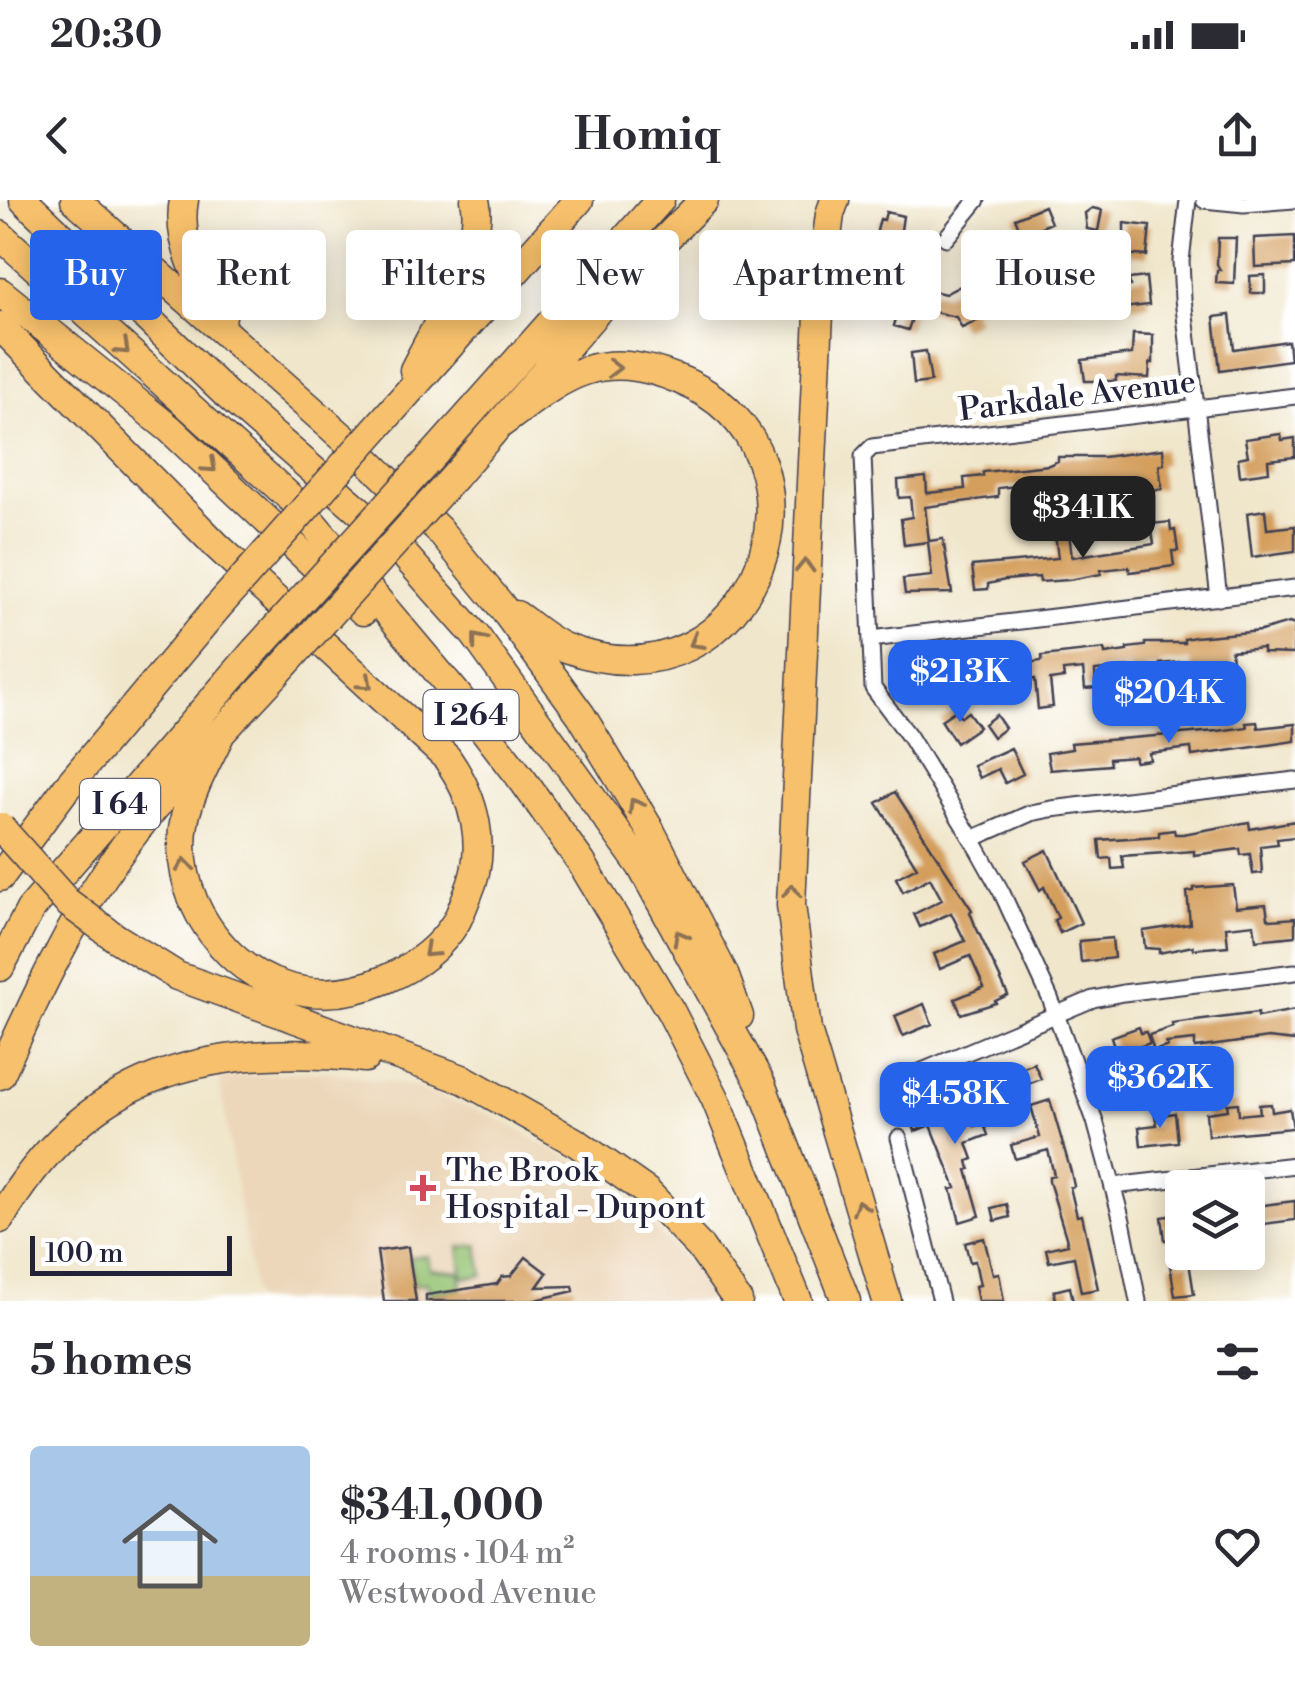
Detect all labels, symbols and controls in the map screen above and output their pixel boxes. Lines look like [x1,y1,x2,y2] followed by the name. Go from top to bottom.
[50,12,162,59] text: 20:30
[574,107,721,164] text: Homiq
[30,108,85,163] icon: back
[1210,108,1265,163] icon: share
[30,230,162,320] chip: Buy
[182,230,326,320] chip: Rent
[346,230,521,320] chip: Filters
[541,230,679,320] chip: New
[699,230,941,320] chip: Apartment
[961,230,1131,320] chip: House
[111,336,130,354] one-way arrow
[608,357,623,379] one-way arrow
[956,362,1198,430] street label: Parkdale Avenue
[198,454,216,472] one-way arrow
[1013,476,1153,561] pin: $341K
[1032,488,1134,528] text: $341K
[794,558,815,574] one-way arrow
[689,630,707,649] one-way arrow
[472,634,489,652] one-way arrow
[890,640,1030,725] pin: $213K
[910,652,1010,692] text: $213K
[1099,661,1239,746] pin: $204K
[354,671,373,689] one-way arrow
[1114,673,1224,713] text: $204K
[424,690,518,740] road number: I 264
[80,779,160,829] road number: I 64
[628,798,647,816] one-way arrow
[175,857,197,873] one-way arrow
[782,883,803,899] one-way arrow
[673,930,693,948] one-way arrow
[423,939,441,957] one-way arrow
[1090,1046,1230,1131] pin: $362K
[1108,1058,1212,1098] text: $362K
[885,1062,1025,1147] pin: $458K
[902,1074,1008,1114] text: $458K
[446,1151,706,1228] place label: The Brook Hospital - Dupont
[1165,1170,1265,1270] map controls
[1165,1170,1265,1270] button: layers
[410,1175,436,1201] marker: The Brook Hospital - Dupont
[851,1200,872,1217] one-way arrow
[30,1231,232,1276] scale bar
[45,1236,124,1271] text: 100 m
[1210,1334,1265,1389] icon: filters
[30,1335,192,1388] text: 5 homes
[340,1480,544,1533] text: $341,000
[110,1486,230,1606] icon: home
[1210,1519,1265,1574] icon: heart
[340,1533,574,1573] text: 4 rooms · 104 m²
[340,1573,597,1613] text: Westwood Avenue

